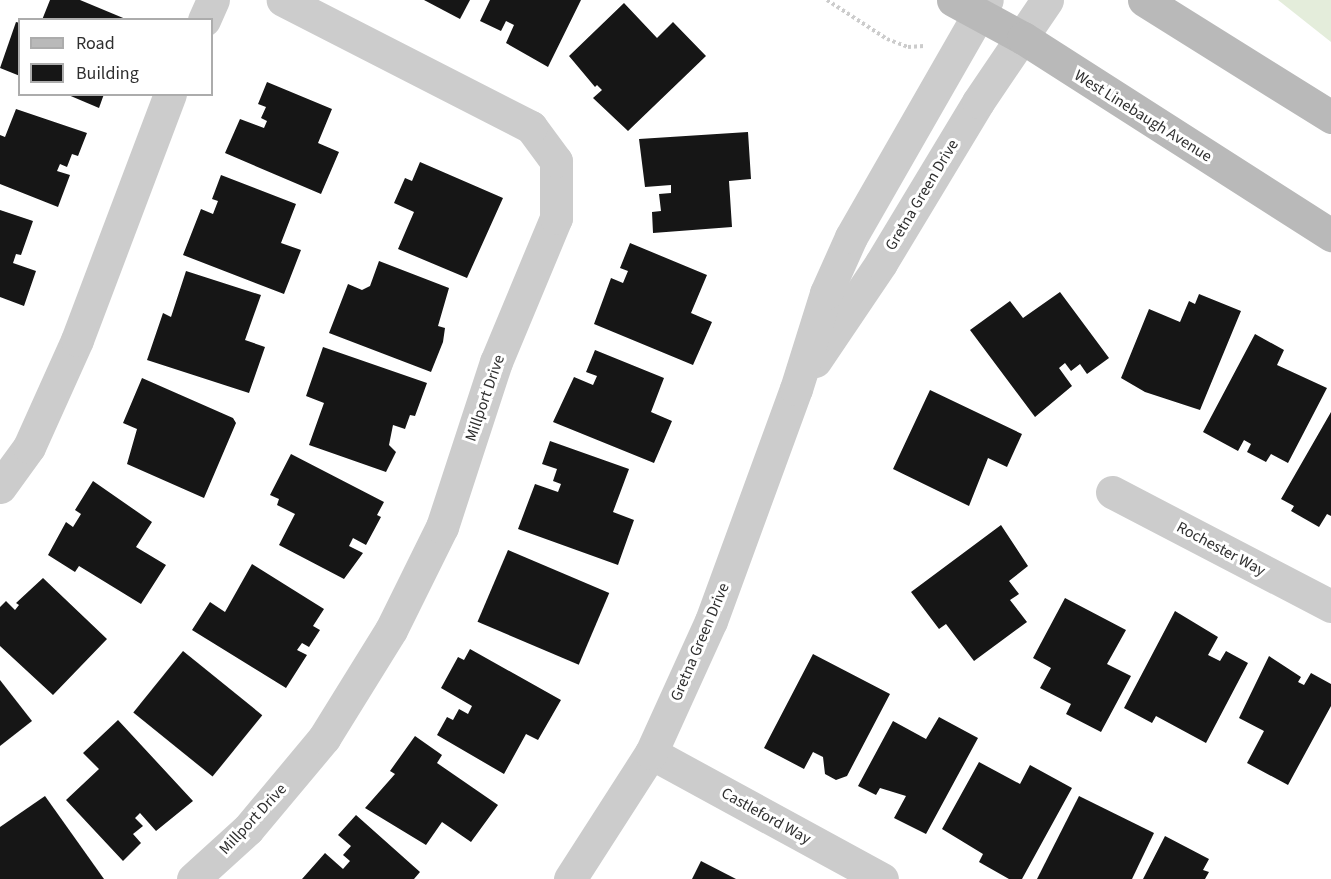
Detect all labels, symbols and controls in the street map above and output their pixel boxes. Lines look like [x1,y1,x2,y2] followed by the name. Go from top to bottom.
[18,18,213,96] legend
[76,31,115,56] text: Road
[76,61,139,86] text: Building
[1071,66,1215,166] street label: West Linebaugh Avenue
[881,136,963,254] street label: Gretna Green Drive
[461,352,509,444] street label: Millport Drive
[1173,518,1269,580] street label: Rochester Way
[667,580,733,704] street label: Gretna Green Drive
[215,779,291,859] street label: Millport Drive
[718,783,814,849] street label: Castleford Way

